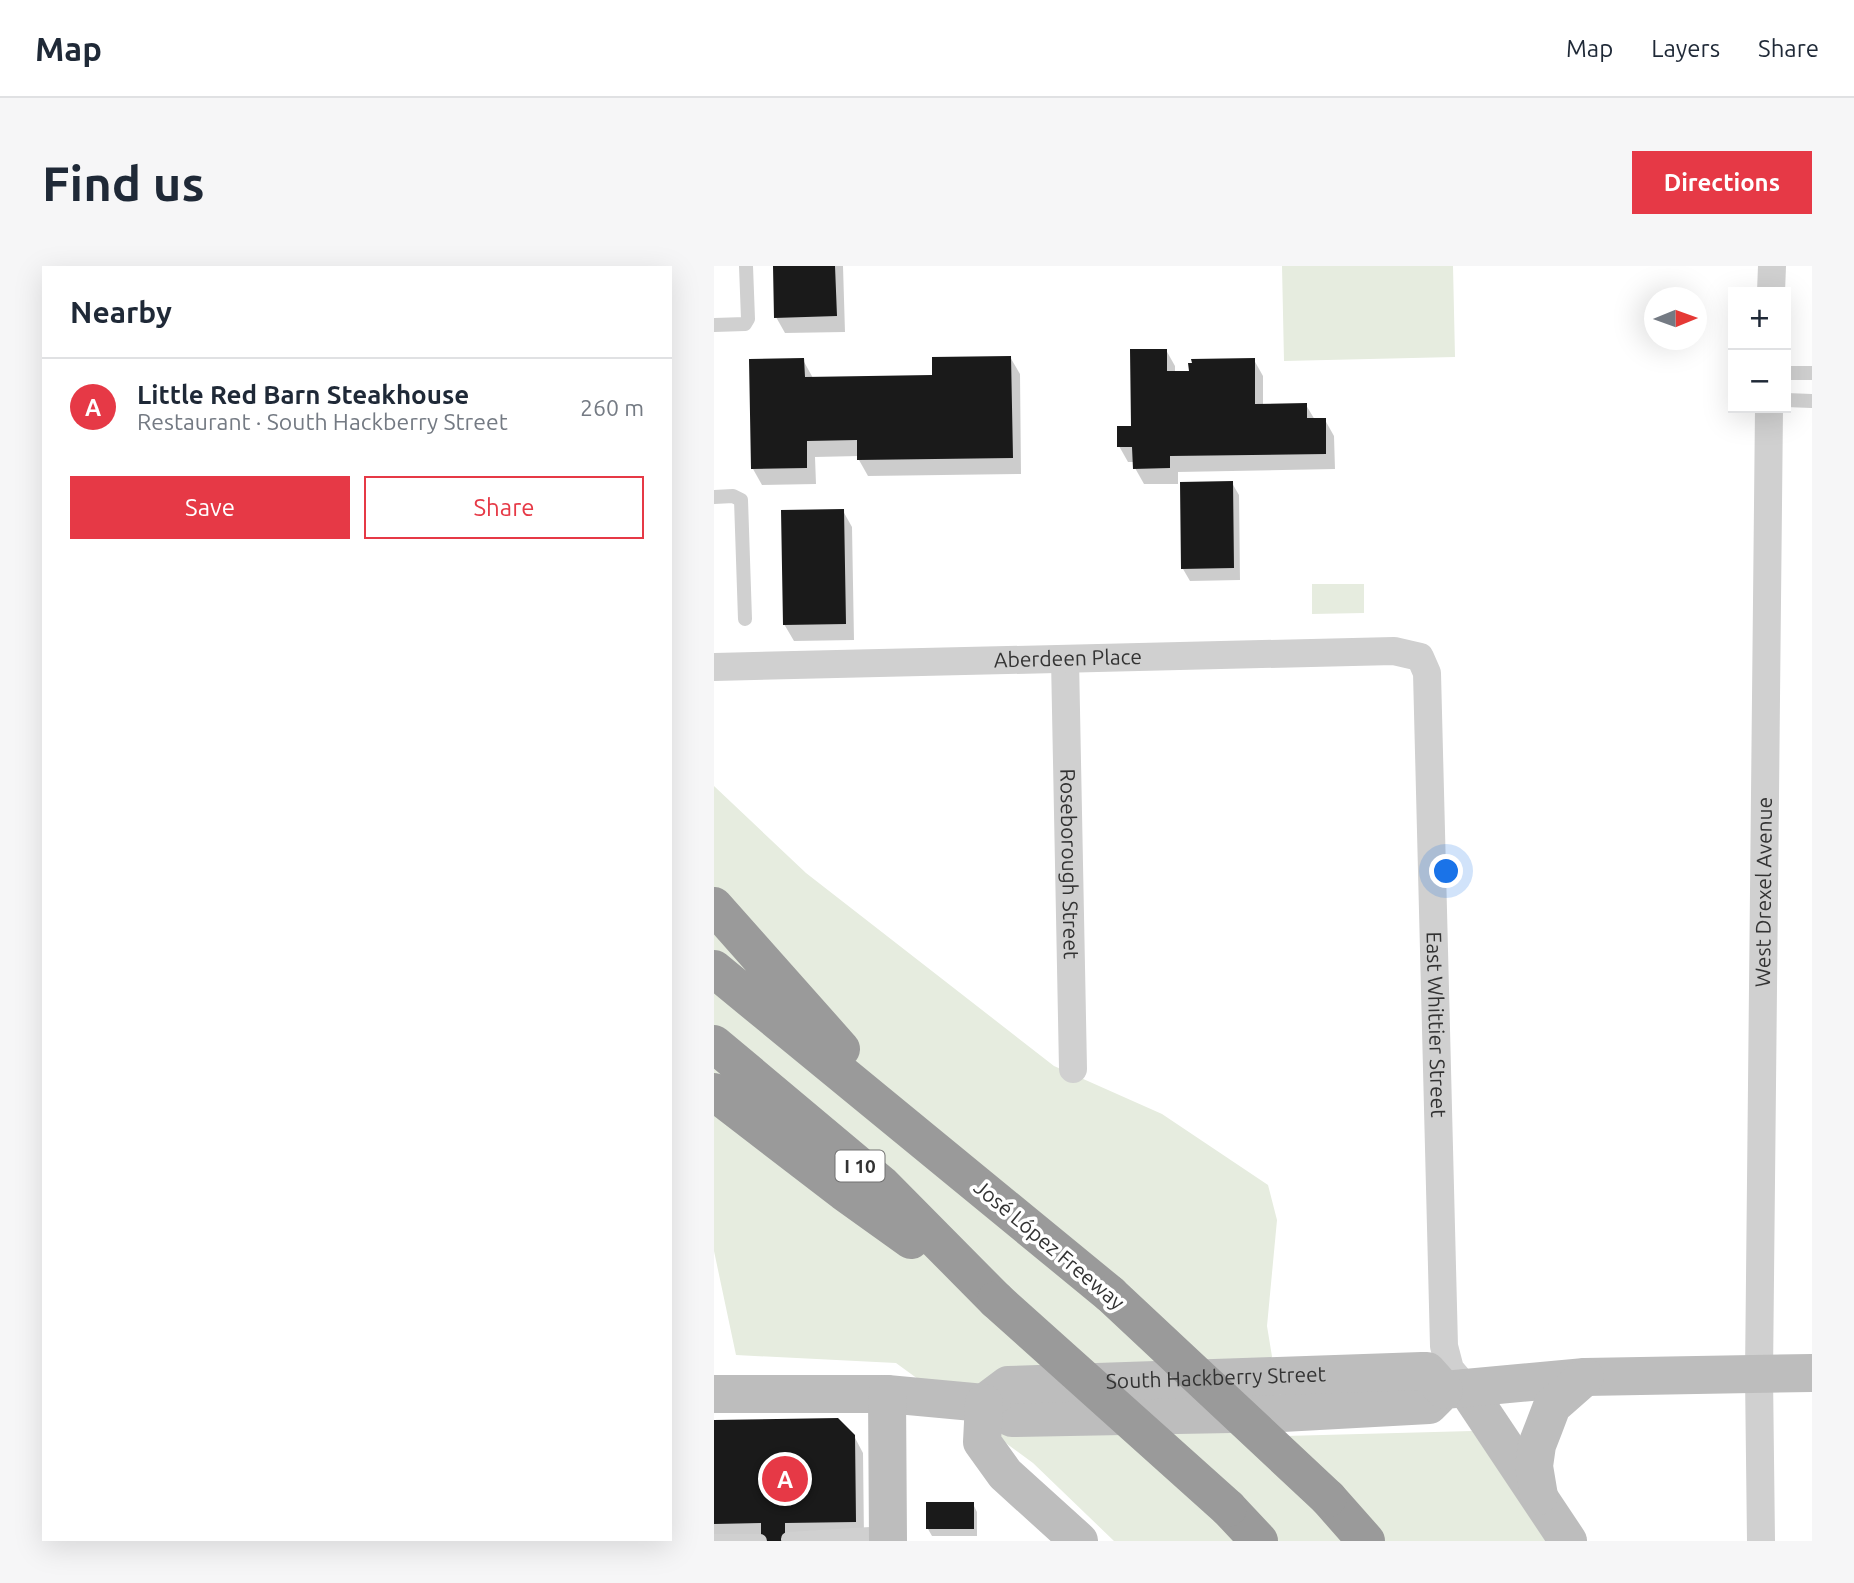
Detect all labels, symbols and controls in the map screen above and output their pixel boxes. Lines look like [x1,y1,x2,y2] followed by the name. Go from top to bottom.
[35,30,102,67] text: Map
[1566,35,1613,62] text: Map
[1651,35,1720,62] text: Layers
[1758,35,1819,62] text: Share
[1632,151,1812,214] button: Directions
[42,155,205,210] text: Find us
[1644,287,1707,350] north arrow
[1728,287,1791,413] map controls
[1728,287,1791,350] button: +
[70,295,172,329] text: Nearby
[1728,350,1791,413] button: −
[137,380,469,409] text: Little Red Barn Steakhouse
[85,395,101,420] text: A
[580,395,644,420] text: 260 m
[137,409,508,434] text: Restaurant · South Hackberry Street
[70,476,350,539] button: Save
[364,476,644,539] button: Share
[994,644,1142,671] street label: Aberdeen Place
[1056,768,1084,959] street label: Roseborough Street
[1750,797,1776,987] street label: West Drexel Avenue
[1429,854,1463,888] your location
[1423,931,1451,1118] street label: East Whittier Street
[836,1151,884,1182] road number: I 10
[970,1174,1130,1314] street label: José López Freeway
[1105,1361,1326,1393] street label: South Hackberry Street
[762,1453,808,1505] pin: A

